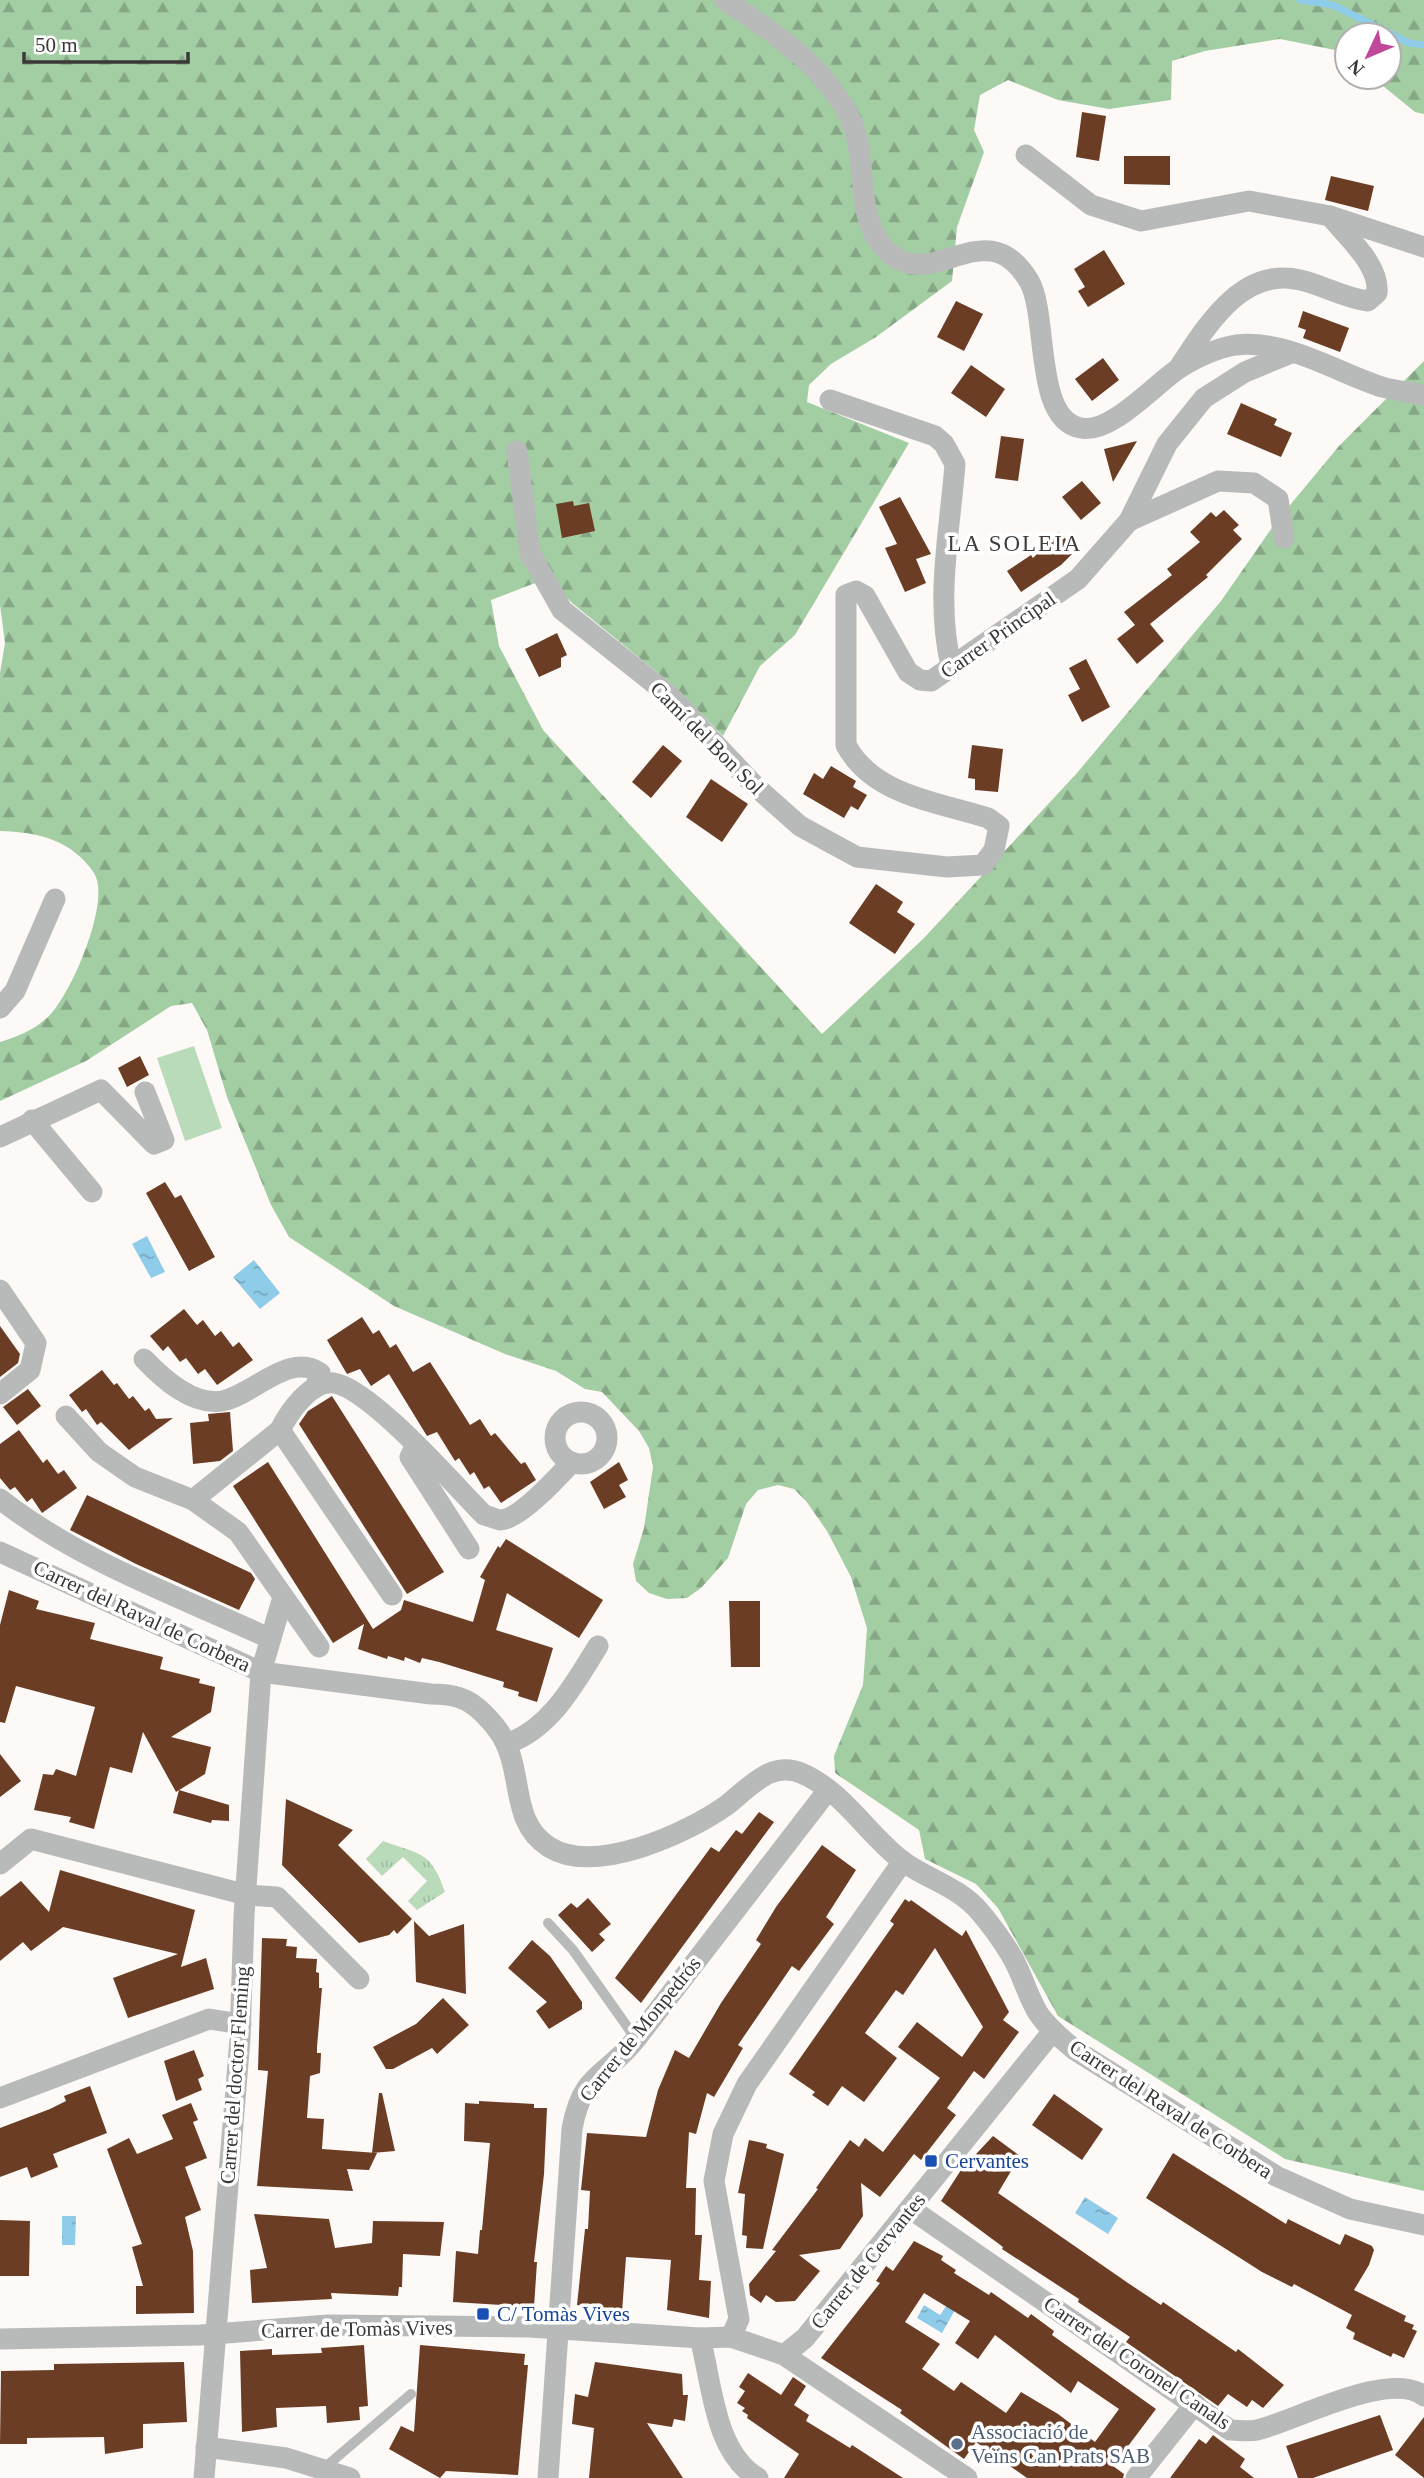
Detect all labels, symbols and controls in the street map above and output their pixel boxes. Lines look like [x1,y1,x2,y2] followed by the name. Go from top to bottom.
[24,21,189,65] scale bar
[1333,21,1403,91] north arrow
[35,33,78,57] text: 50 m
[1344,55,1368,80] text: N
[948,531,1082,556] district label: LA SOLEIA
[936,586,1060,683] street label: Carrer Principal
[646,677,769,800] street label: Camí del Bon Sol
[30,1555,255,1677] street label: Carrer del Raval de Corbera
[574,1952,706,2106] street label: Carrer de Monpedrós
[215,1965,255,2185] street label: Carrer del doctor Fleming
[1065,2034,1277,2184] street label: Carrer del Raval de Corbera
[945,2149,1029,2173] place label: Cervantes
[923,2153,939,2169] marker: Cervantes
[806,2188,930,2334] street label: Carrer de Cervantes
[1039,2292,1235,2434] street label: Carrer del Coronel Canals
[497,2302,630,2326] place label: C/ Tomàs Vives
[475,2306,491,2322] marker: C/ Tomàs Vives
[261,2315,453,2343] street label: Carrer de Tomàs Vives
[971,2420,1150,2468] place label: Associació de Veïns Can Prats SAB
[949,2436,965,2452] marker: Associació de Veïns Can Prats SAB

